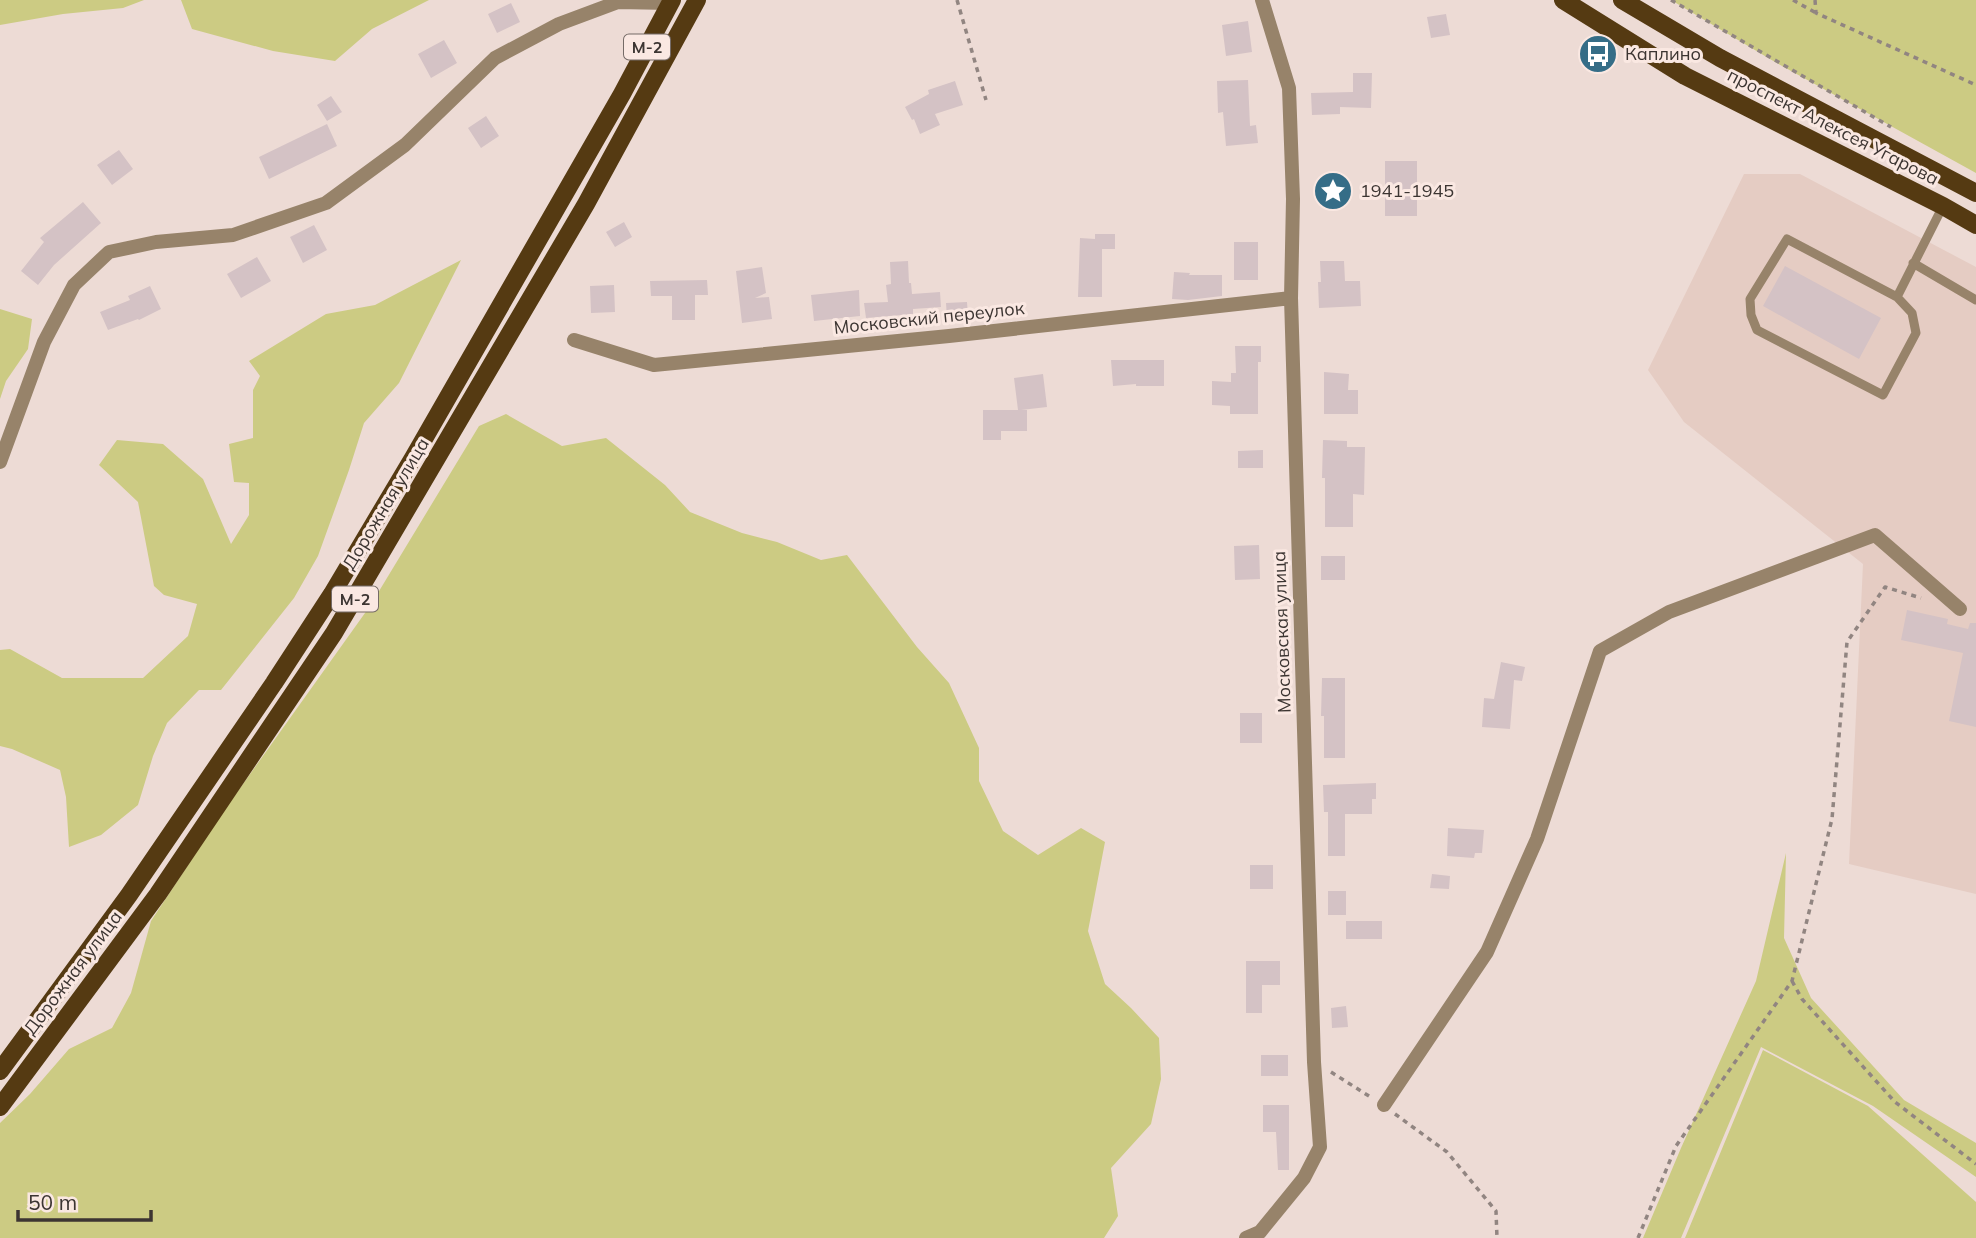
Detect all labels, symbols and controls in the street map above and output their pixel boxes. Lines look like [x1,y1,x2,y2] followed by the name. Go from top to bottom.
[1577,33,1619,75] bus stop icon: Каплино
[624,34,670,60] road number: М-2
[1625,42,1701,65] place label: Каплино
[1724,63,1943,190] street label: проспект Алексея Угарова
[1312,170,1354,212] place icon: 1941-1945
[1360,179,1454,202] place label: 1941-1945
[833,296,1026,339] street label: Московский переулок
[337,434,434,574] street label: Дорожная улица
[1267,551,1296,713] street label: Московская улица
[332,586,378,612] road number: М-2
[18,906,127,1039] street label: Дорожная улица
[18,1178,150,1222] scale bar
[28,1189,77,1215] text: 50 m

